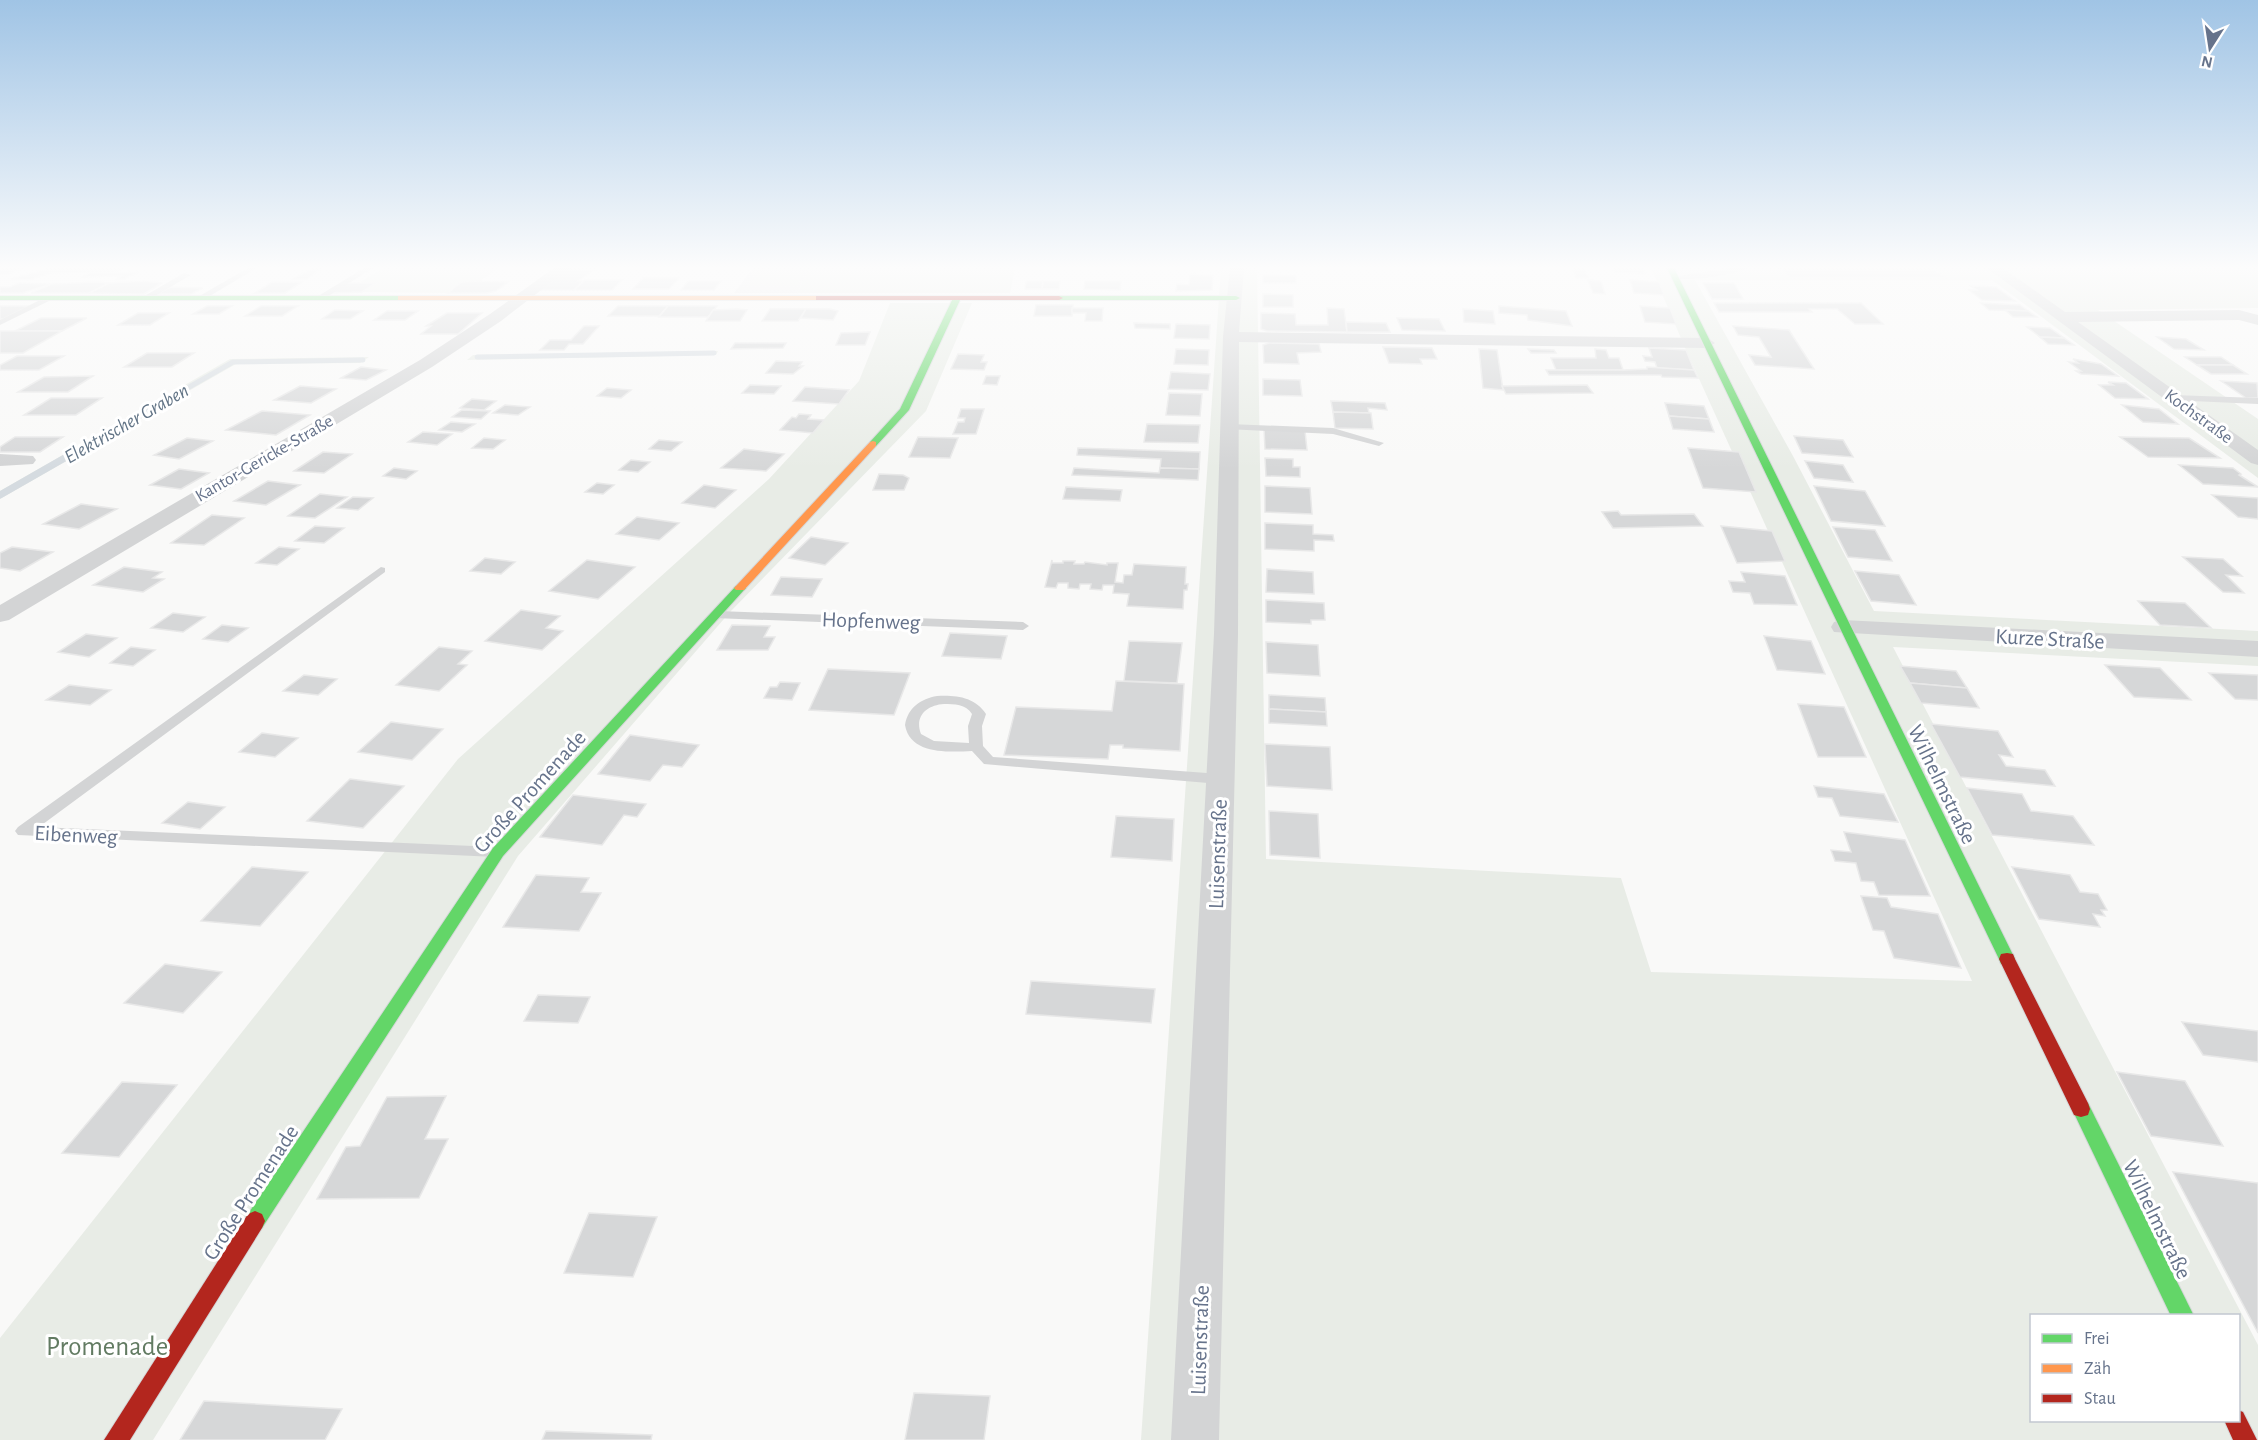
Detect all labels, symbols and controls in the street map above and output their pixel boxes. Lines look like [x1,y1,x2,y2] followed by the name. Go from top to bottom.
[2180,18,2240,78] north arrow
[2200,53,2214,71] text: N
[61,380,192,468] water label: Elektrischer Graben
[2161,386,2236,447] street label: Kochstraße
[192,412,337,506] street label: Kantor-Gericke-Straße
[821,608,921,634] street label: Hopfenweg
[1995,625,2105,653] street label: Kurze Straße
[1904,721,1980,847] street label: Wilhelmstraße
[469,726,590,857] street label: Große Promenade
[1205,799,1231,909] street label: Luisenstraße
[34,822,118,848] street label: Eibenweg
[199,1121,303,1264] street label: Große Promenade
[2119,1156,2195,1282] street label: Wilhelmstraße
[1187,1285,1213,1395] street label: Luisenstraße
[2030,1314,2240,1422] legend
[2084,1330,2110,1348] text: Frei
[46,1333,168,1360] park label: Promenade
[2084,1360,2111,1378] text: Zäh
[2084,1390,2116,1408] text: Stau

